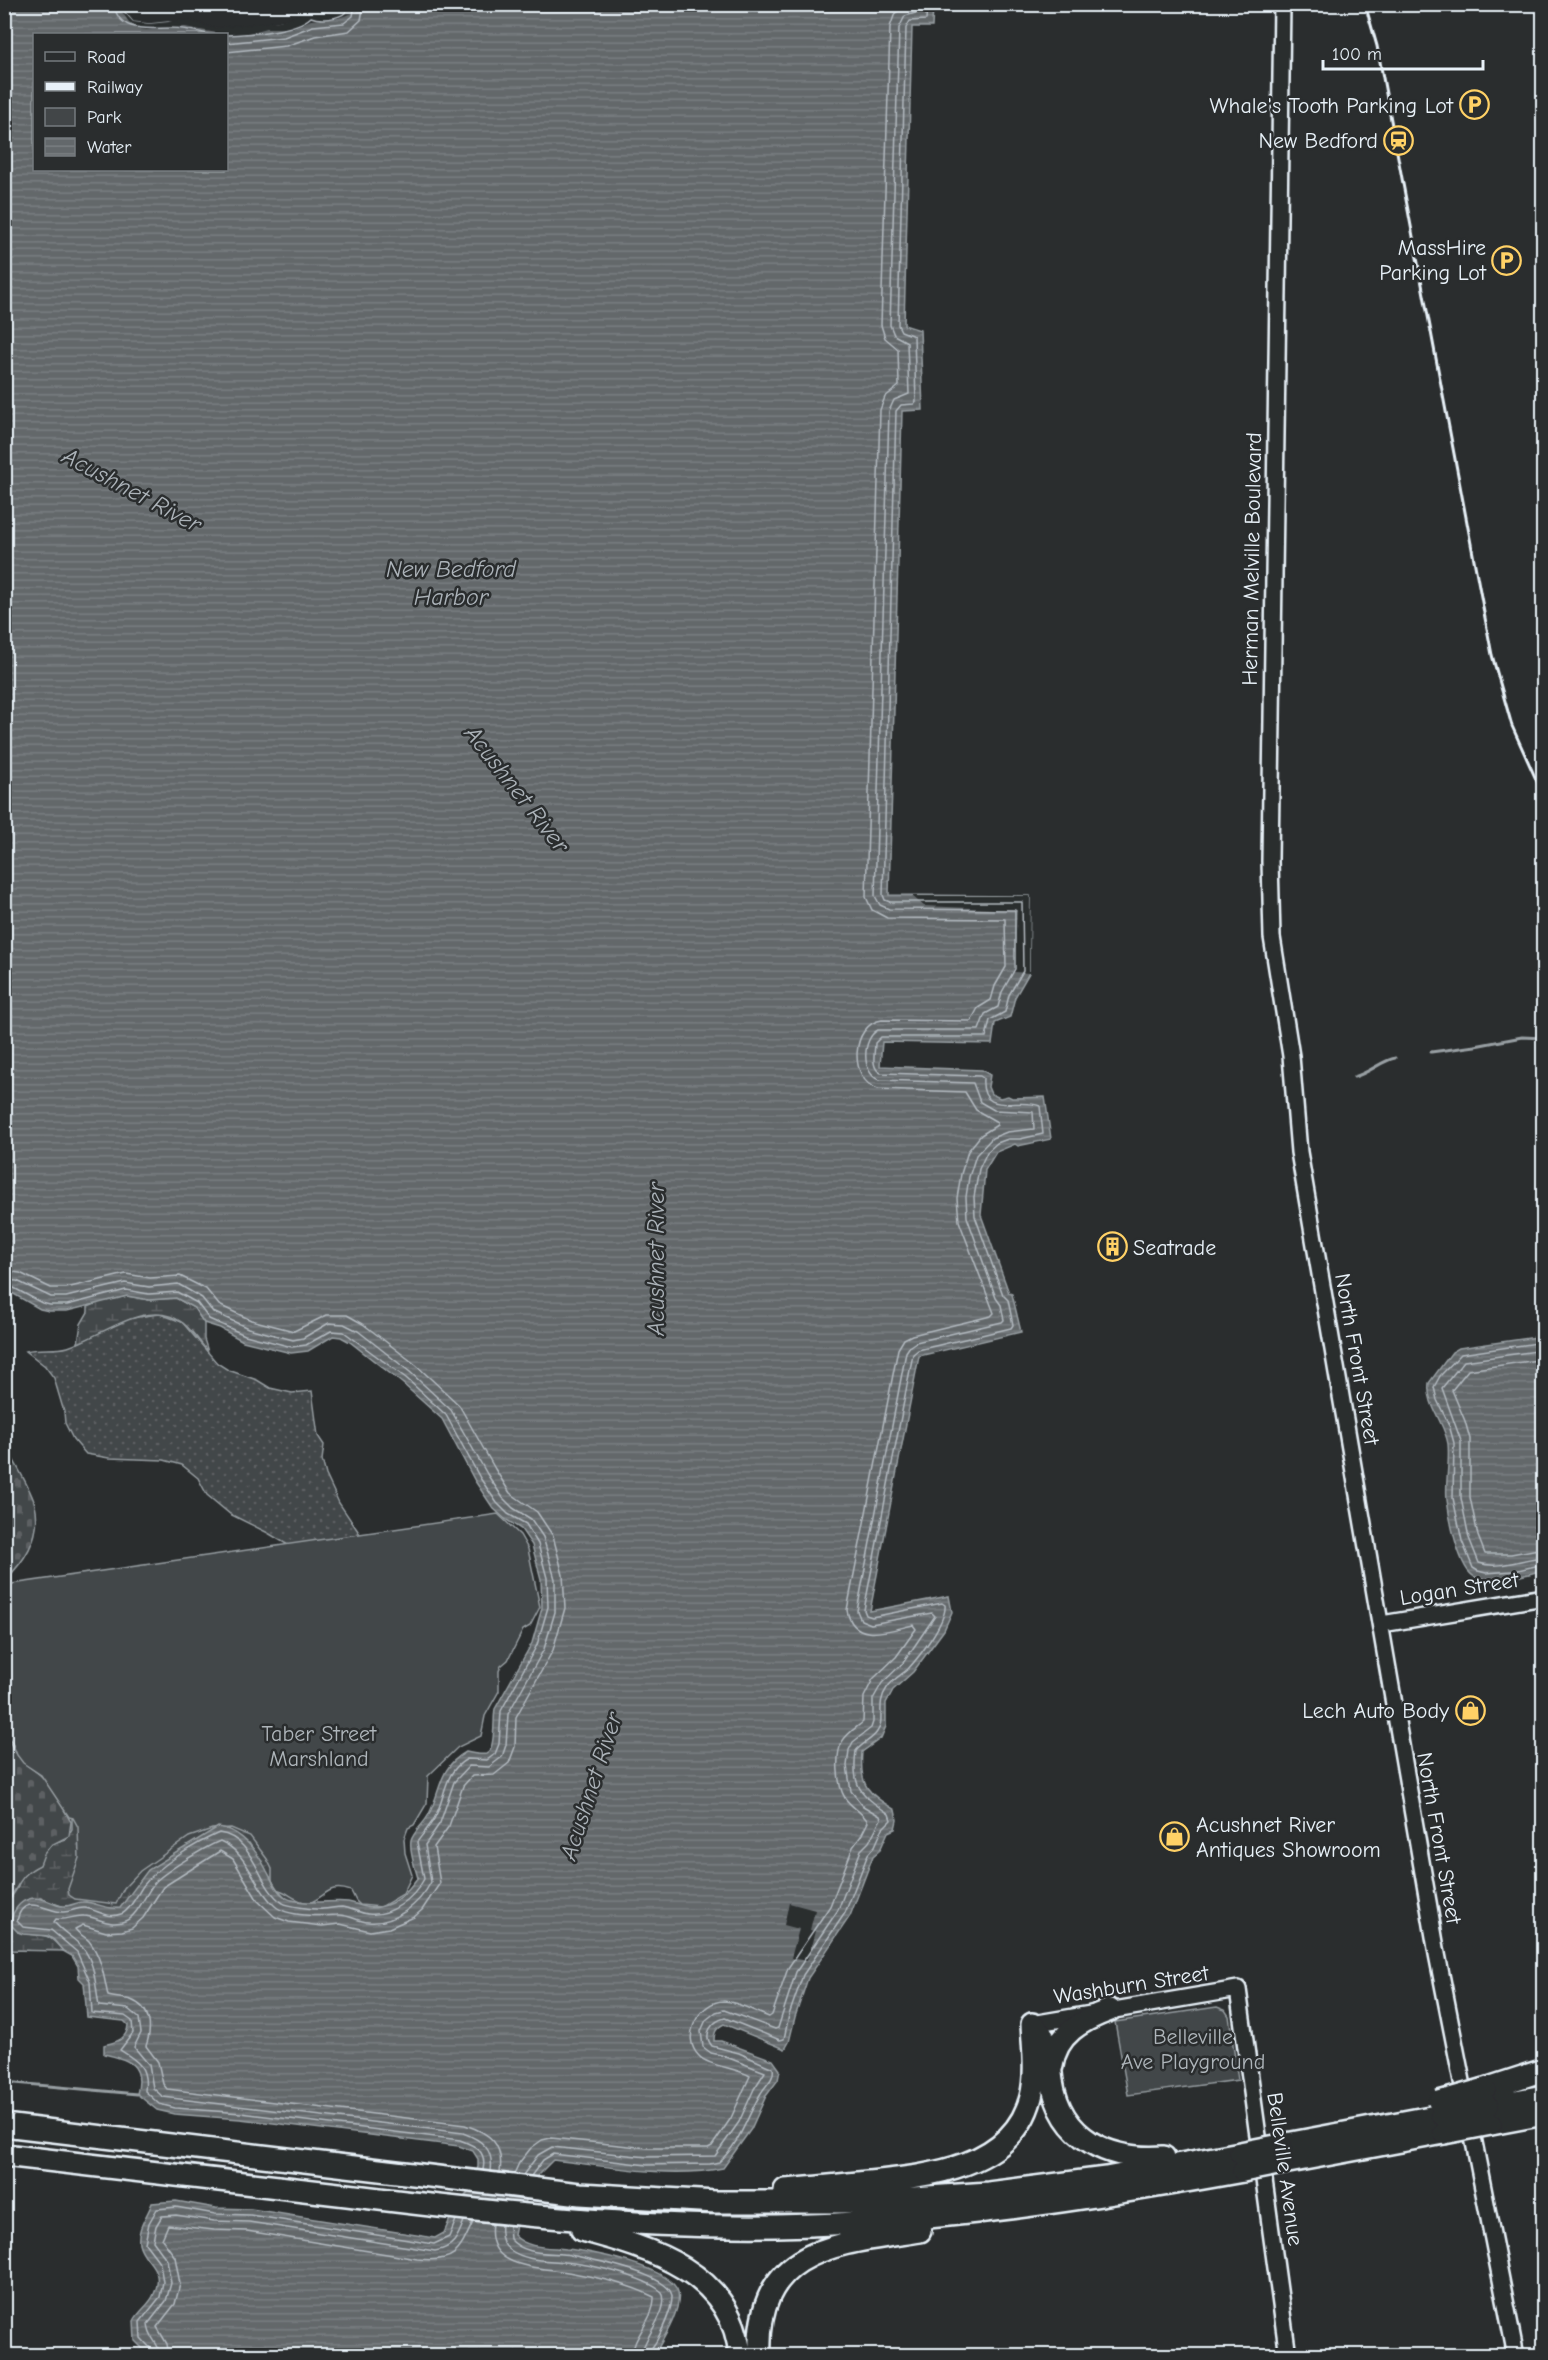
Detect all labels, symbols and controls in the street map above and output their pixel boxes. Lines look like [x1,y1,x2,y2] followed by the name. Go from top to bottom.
[33,33,228,171] legend
[1323,33,1484,71] scale bar
[1332,44,1382,65] text: 100 m
[87,47,126,68] text: Road
[87,77,144,98] text: Railway
[1458,89,1490,121] parking icon: Whale's Tooth Parking Lot
[1210,93,1454,119] place label: Whale's Tooth Parking Lot
[87,107,122,128] text: Park
[1383,124,1415,156] station icon: New Bedford
[1259,128,1378,154] place label: New Bedford
[87,137,132,158] text: Water
[1379,235,1487,286] place label: MassHire Parking Lot
[1491,244,1523,276] parking icon: MassHire Parking Lot
[1237,432,1267,686] street label: Herman Melville Boulevard
[57,441,208,539] water label: Acushnet River
[386,555,517,611] water label: New Bedford Harbor
[458,719,576,859] water label: Acushnet River
[642,1181,670,1337] water label: Acushnet River
[1096,1231,1128,1263] building icon: Seatrade
[1133,1235,1216,1261] place label: Seatrade
[1329,1271,1385,1448] street label: North Front Street
[1398,1567,1521,1611] street label: Logan Street
[1454,1694,1486,1726] shop icon: Lech Auto Body
[1302,1698,1449,1724] place label: Lech Auto Body
[554,1707,628,1864] water label: Acushnet River
[262,1721,377,1772] park label: Taber Street Marshland
[1411,1750,1467,1927] street label: North Front Street
[1196,1812,1381,1863] place label: Acushnet River Antiques Showroom
[1159,1821,1191,1853] shop icon: Acushnet River Antiques Showroom
[1052,1960,1211,2010] street label: Washburn Street
[1121,2024,1265,2075] park label: Belleville Ave Playground
[1261,2091,1309,2247] street label: Belleville Avenue

